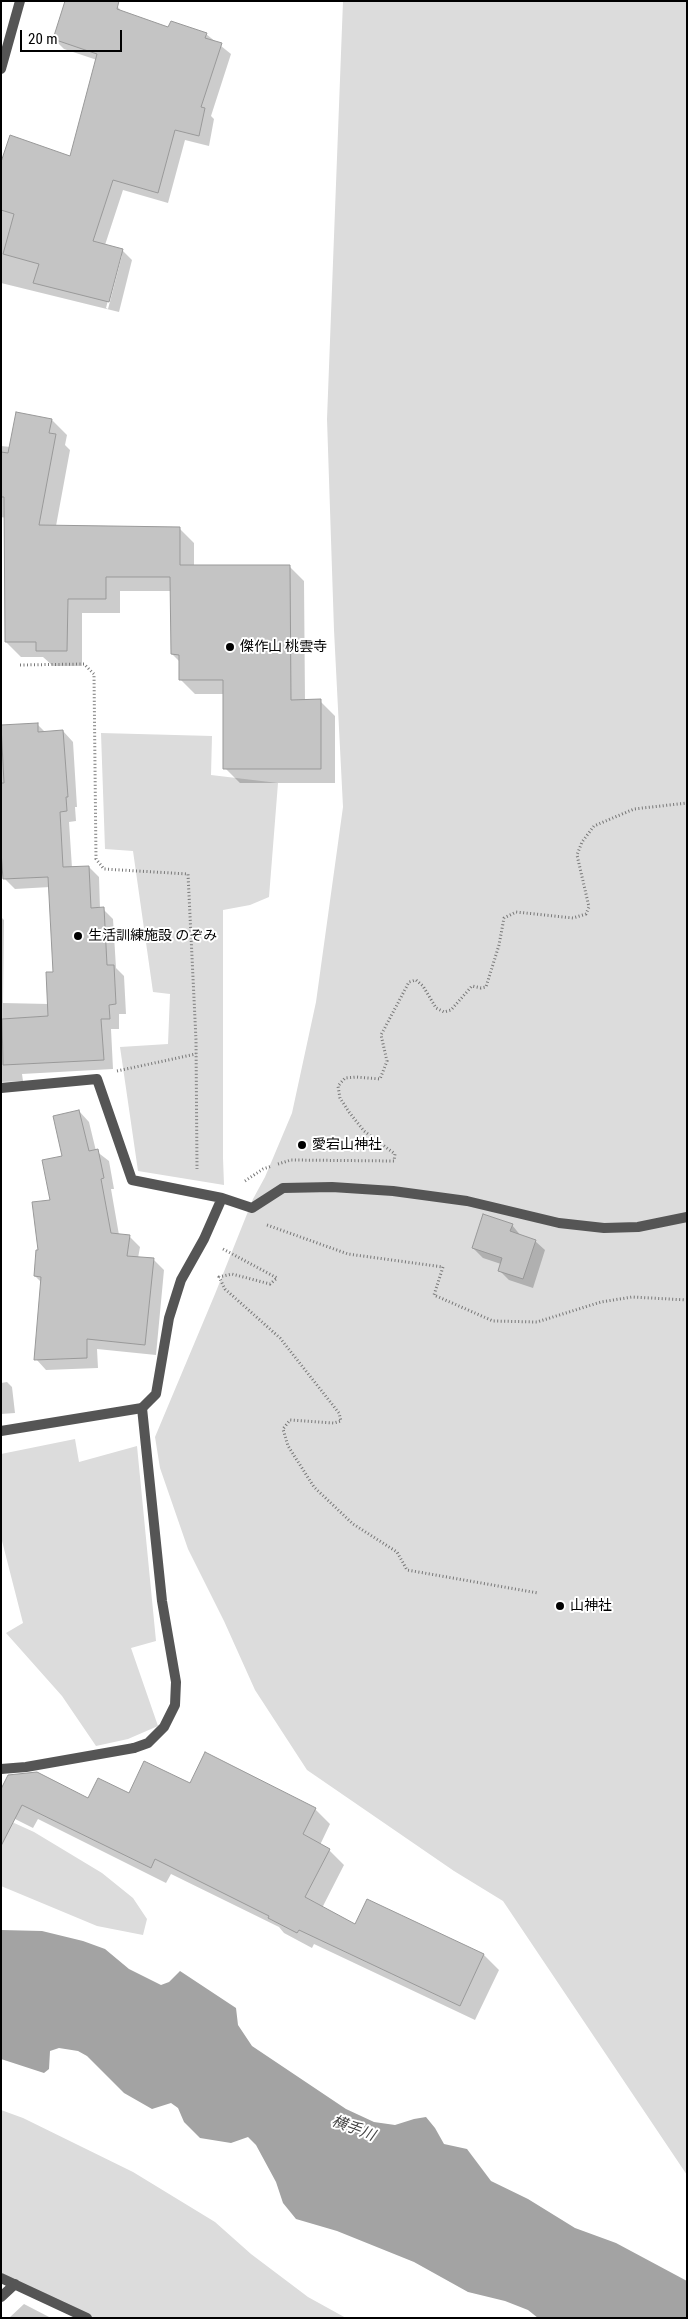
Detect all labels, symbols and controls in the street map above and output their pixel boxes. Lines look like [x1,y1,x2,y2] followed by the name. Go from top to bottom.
[22,20,125,52] scale bar
[28,30,58,48] text: 20 m
[240,639,327,655] place label: 傑作山 桃雲寺
[224,641,236,653] marker: 傑作山 桃雲寺
[88,928,217,944] place label: 生活訓練施設 のぞみ
[72,930,84,942] marker: 生活訓練施設 のぞみ
[312,1137,382,1153] place label: 愛宕山神社
[296,1139,308,1151] marker: 愛宕山神社
[570,1598,612,1614] place label: 山神社
[554,1600,566,1612] marker: 山神社
[329,2113,377,2145] water label: 横手川

